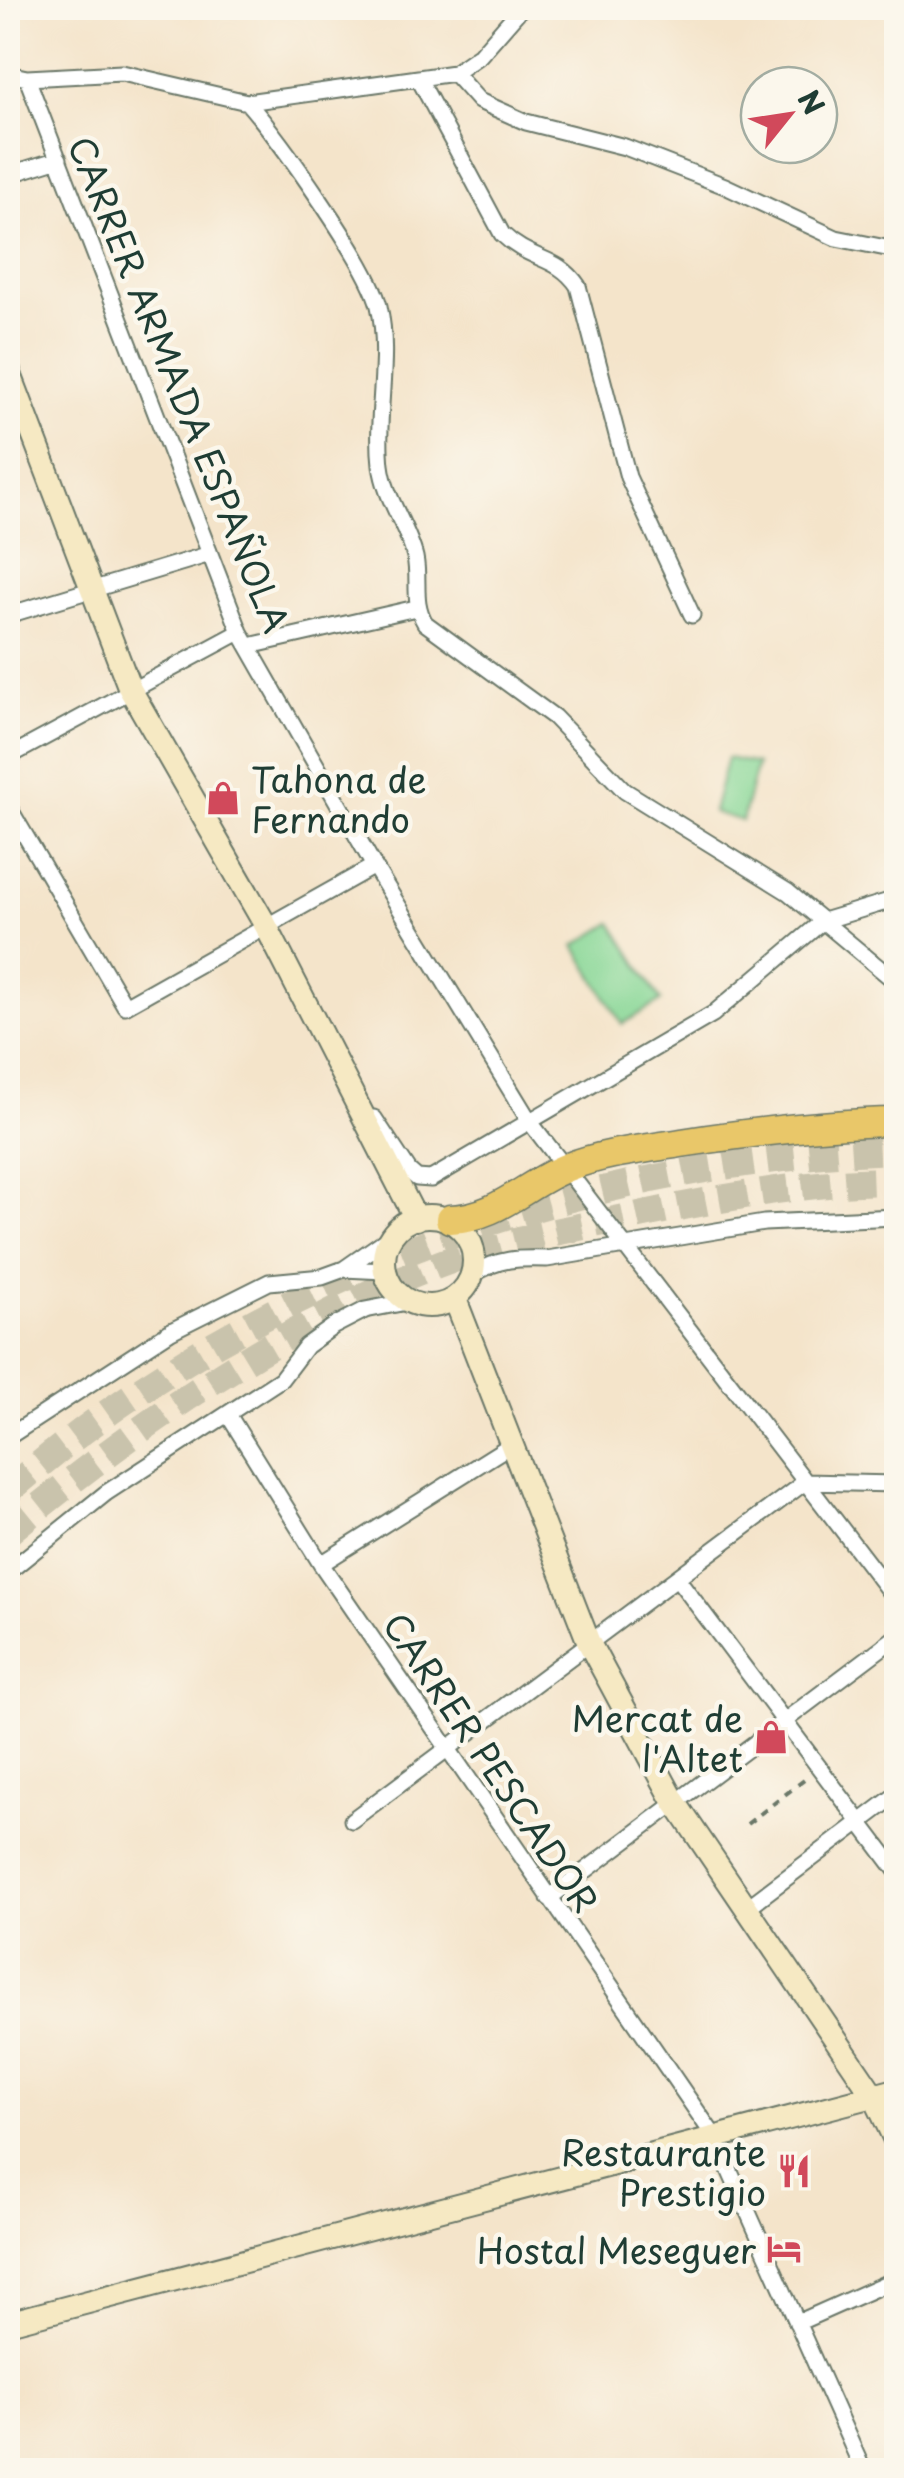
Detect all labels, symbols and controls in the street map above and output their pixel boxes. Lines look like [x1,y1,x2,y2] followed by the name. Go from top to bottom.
[739,65,839,165] north arrow
[788,81,836,122] text: N
[56,128,304,640] street label: CARRER ARMADA ESPAÑOLA
[251,752,427,845] place label: Tahona de Fernando
[204,779,242,817] shop icon: Tahona de Fernando
[371,1601,613,1923] street label: CARRER PESCADOR
[571,1691,743,1784] place label: Mercat de l'Altet
[752,1718,790,1756] shop icon: Mercat de l'Altet
[561,2125,766,2218] place label: Restaurante Prestigio
[775,2152,813,2190] restaurant icon: Restaurante Prestigio
[477,2223,757,2276] place label: Hostal Meseguer
[765,2230,803,2268] hotel icon: Hostal Meseguer

